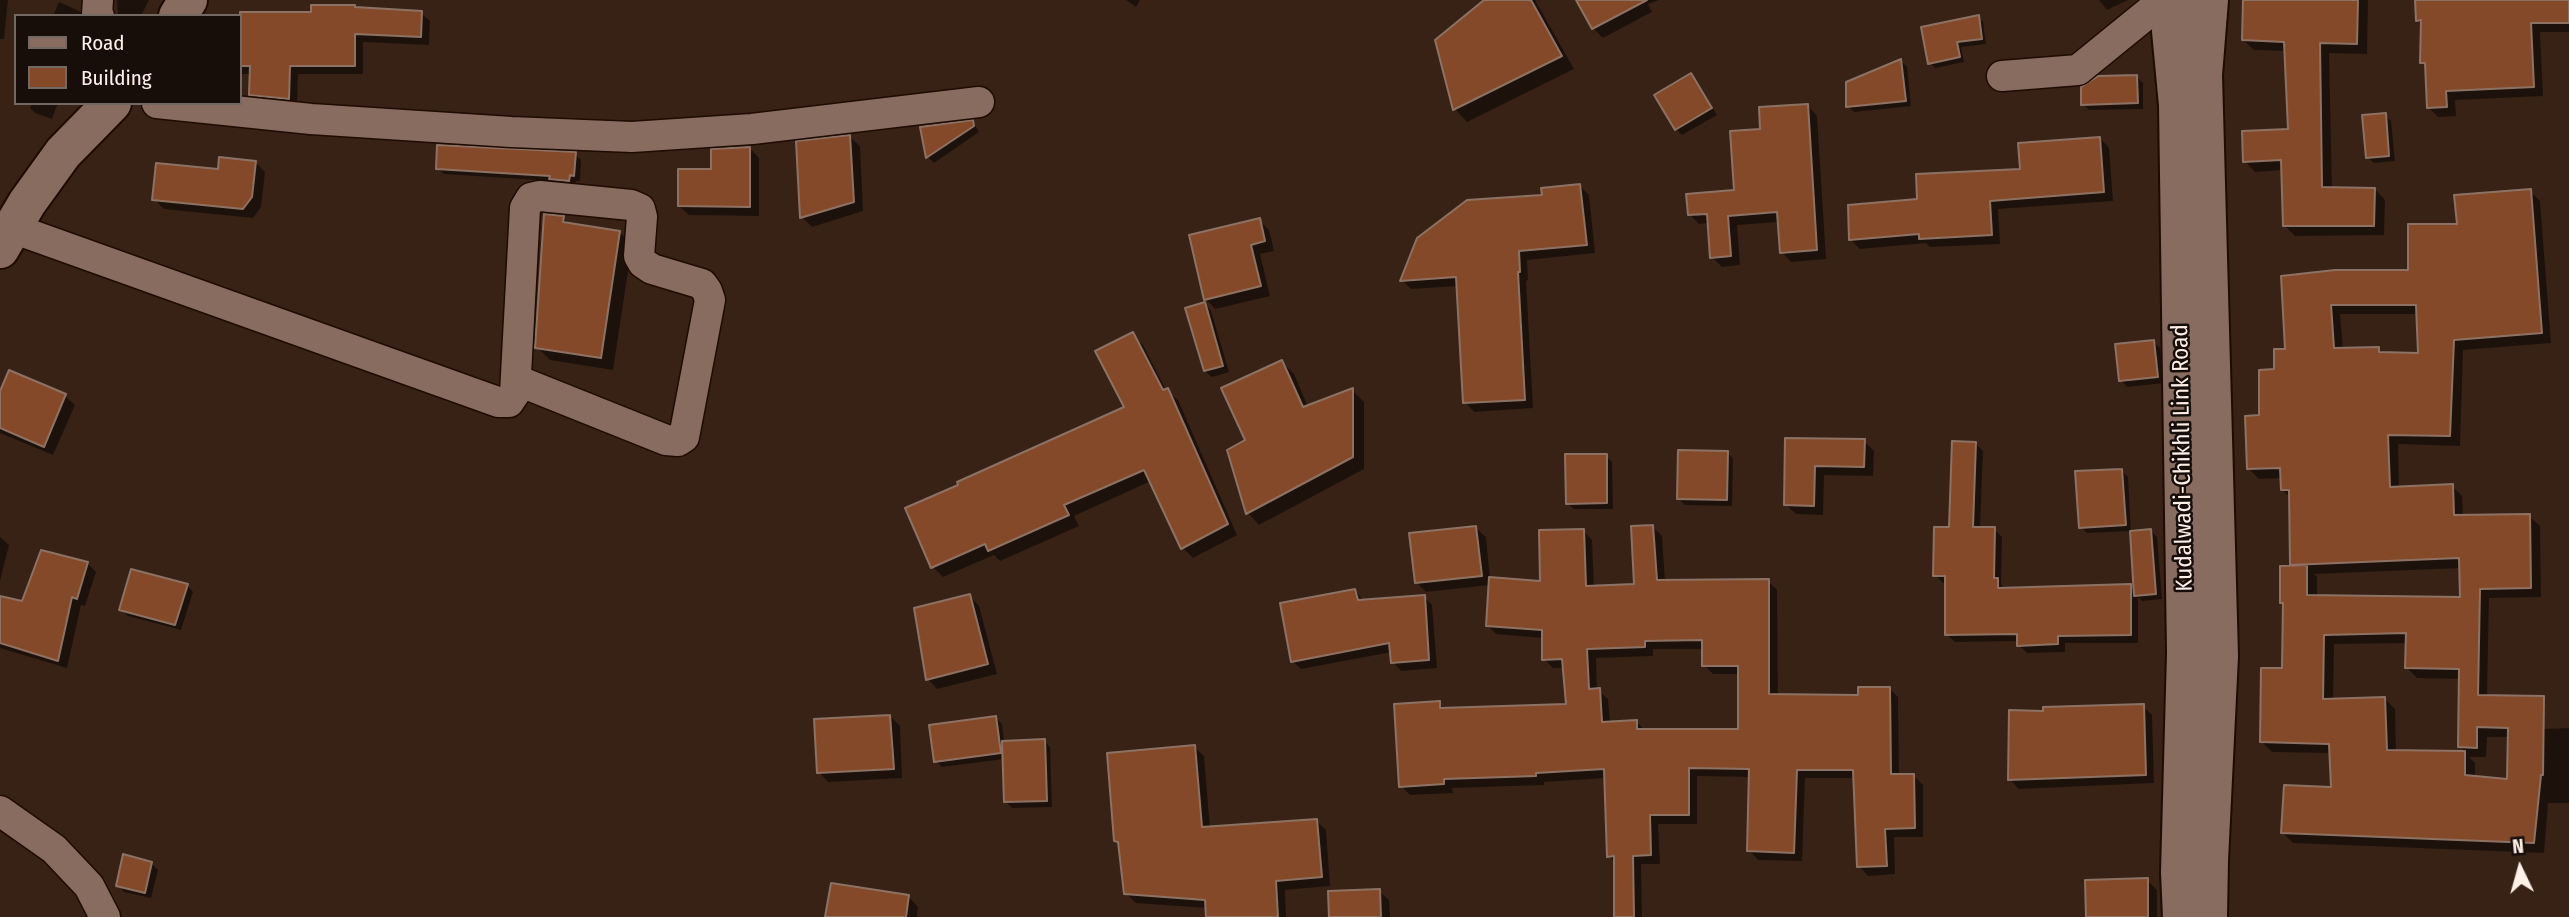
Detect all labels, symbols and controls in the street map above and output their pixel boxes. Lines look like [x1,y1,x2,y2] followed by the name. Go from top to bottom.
[14,14,242,105] legend
[81,30,125,56] text: Road
[81,65,152,91] text: Building
[2167,324,2199,592] street label: Kudalwadi-Chikhli Link Road
[2485,833,2555,903] north arrow
[2511,835,2525,859] text: N

